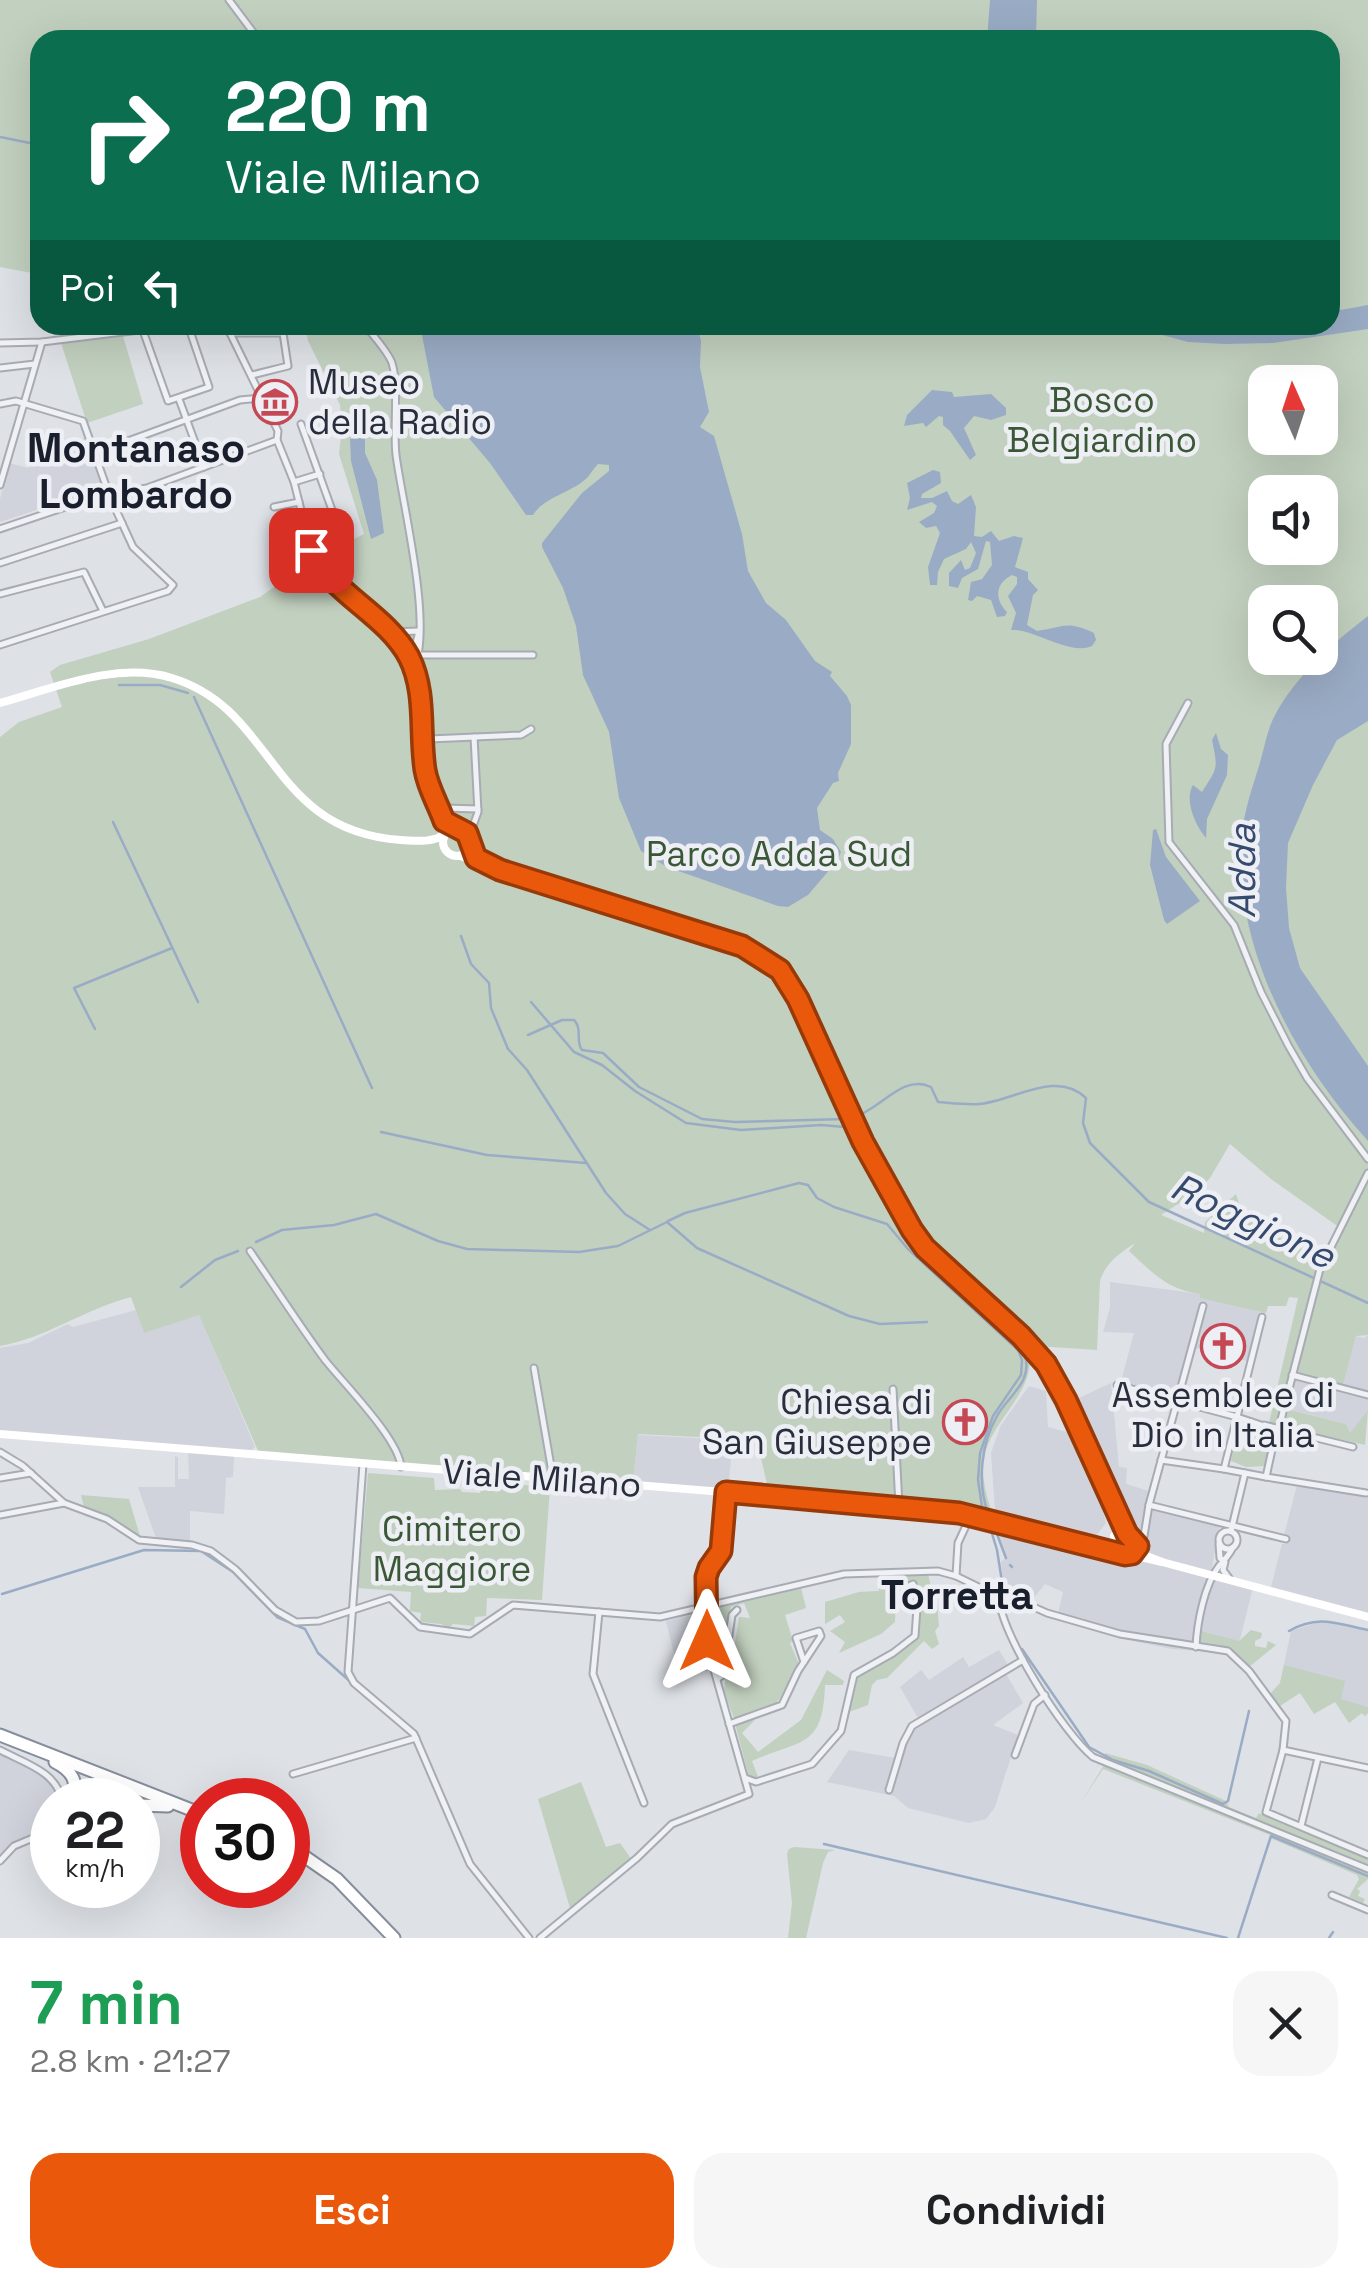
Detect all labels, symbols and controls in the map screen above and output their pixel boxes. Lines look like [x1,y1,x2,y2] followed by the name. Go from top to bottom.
[225,62,431,151] text: 220 m
[60,70,190,200] icon: right
[225,149,481,206] text: Viale Milano
[135,260,190,315] icon: left
[60,264,115,312] text: Poi
[308,360,492,444] place label: Museo della Radio
[1248,365,1338,455] north arrow
[1248,365,1338,675] map controls
[1007,378,1197,462] park label: Bosco Belgiardino
[252,379,298,425] museum icon: Museo della Radio
[27,423,245,520] district label: Montanaso Lombardo
[1248,475,1338,565] button: sound
[269,508,354,593] pin
[284,523,339,578] icon: arrive
[1248,585,1338,675] button: search
[1218,823,1266,918] water label: Adda
[646,832,912,876] park label: Parco Adda Sud
[1164,1162,1344,1280] water label: Roggione
[1200,1323,1246,1369] church icon: Assemblee di Dio in Italia
[1112,1373,1334,1457] place label: Assemblee di Dio in Italia
[702,1380,932,1464] place label: Chiesa di San Giuseppe
[942,1399,988,1445] church icon: Chiesa di San Giuseppe
[441,1449,643,1507] street label: Viale Milano
[373,1507,531,1591] park label: Cimitero Maggiore
[881,1570,1033,1621] district label: Torretta
[655,1589,759,1693] position arrow
[180,1778,310,1908] speed limit sign: 30
[65,1799,125,1863] text: 22
[65,1852,125,1884] text: km/h
[30,1965,183,2042] text: 7 min
[1233,1971,1338,2076] button: close
[30,2041,231,2081] text: 2.8 km · 21:27
[30,2153,674,2268] button: Esci
[694,2153,1338,2268] button: Condividi

